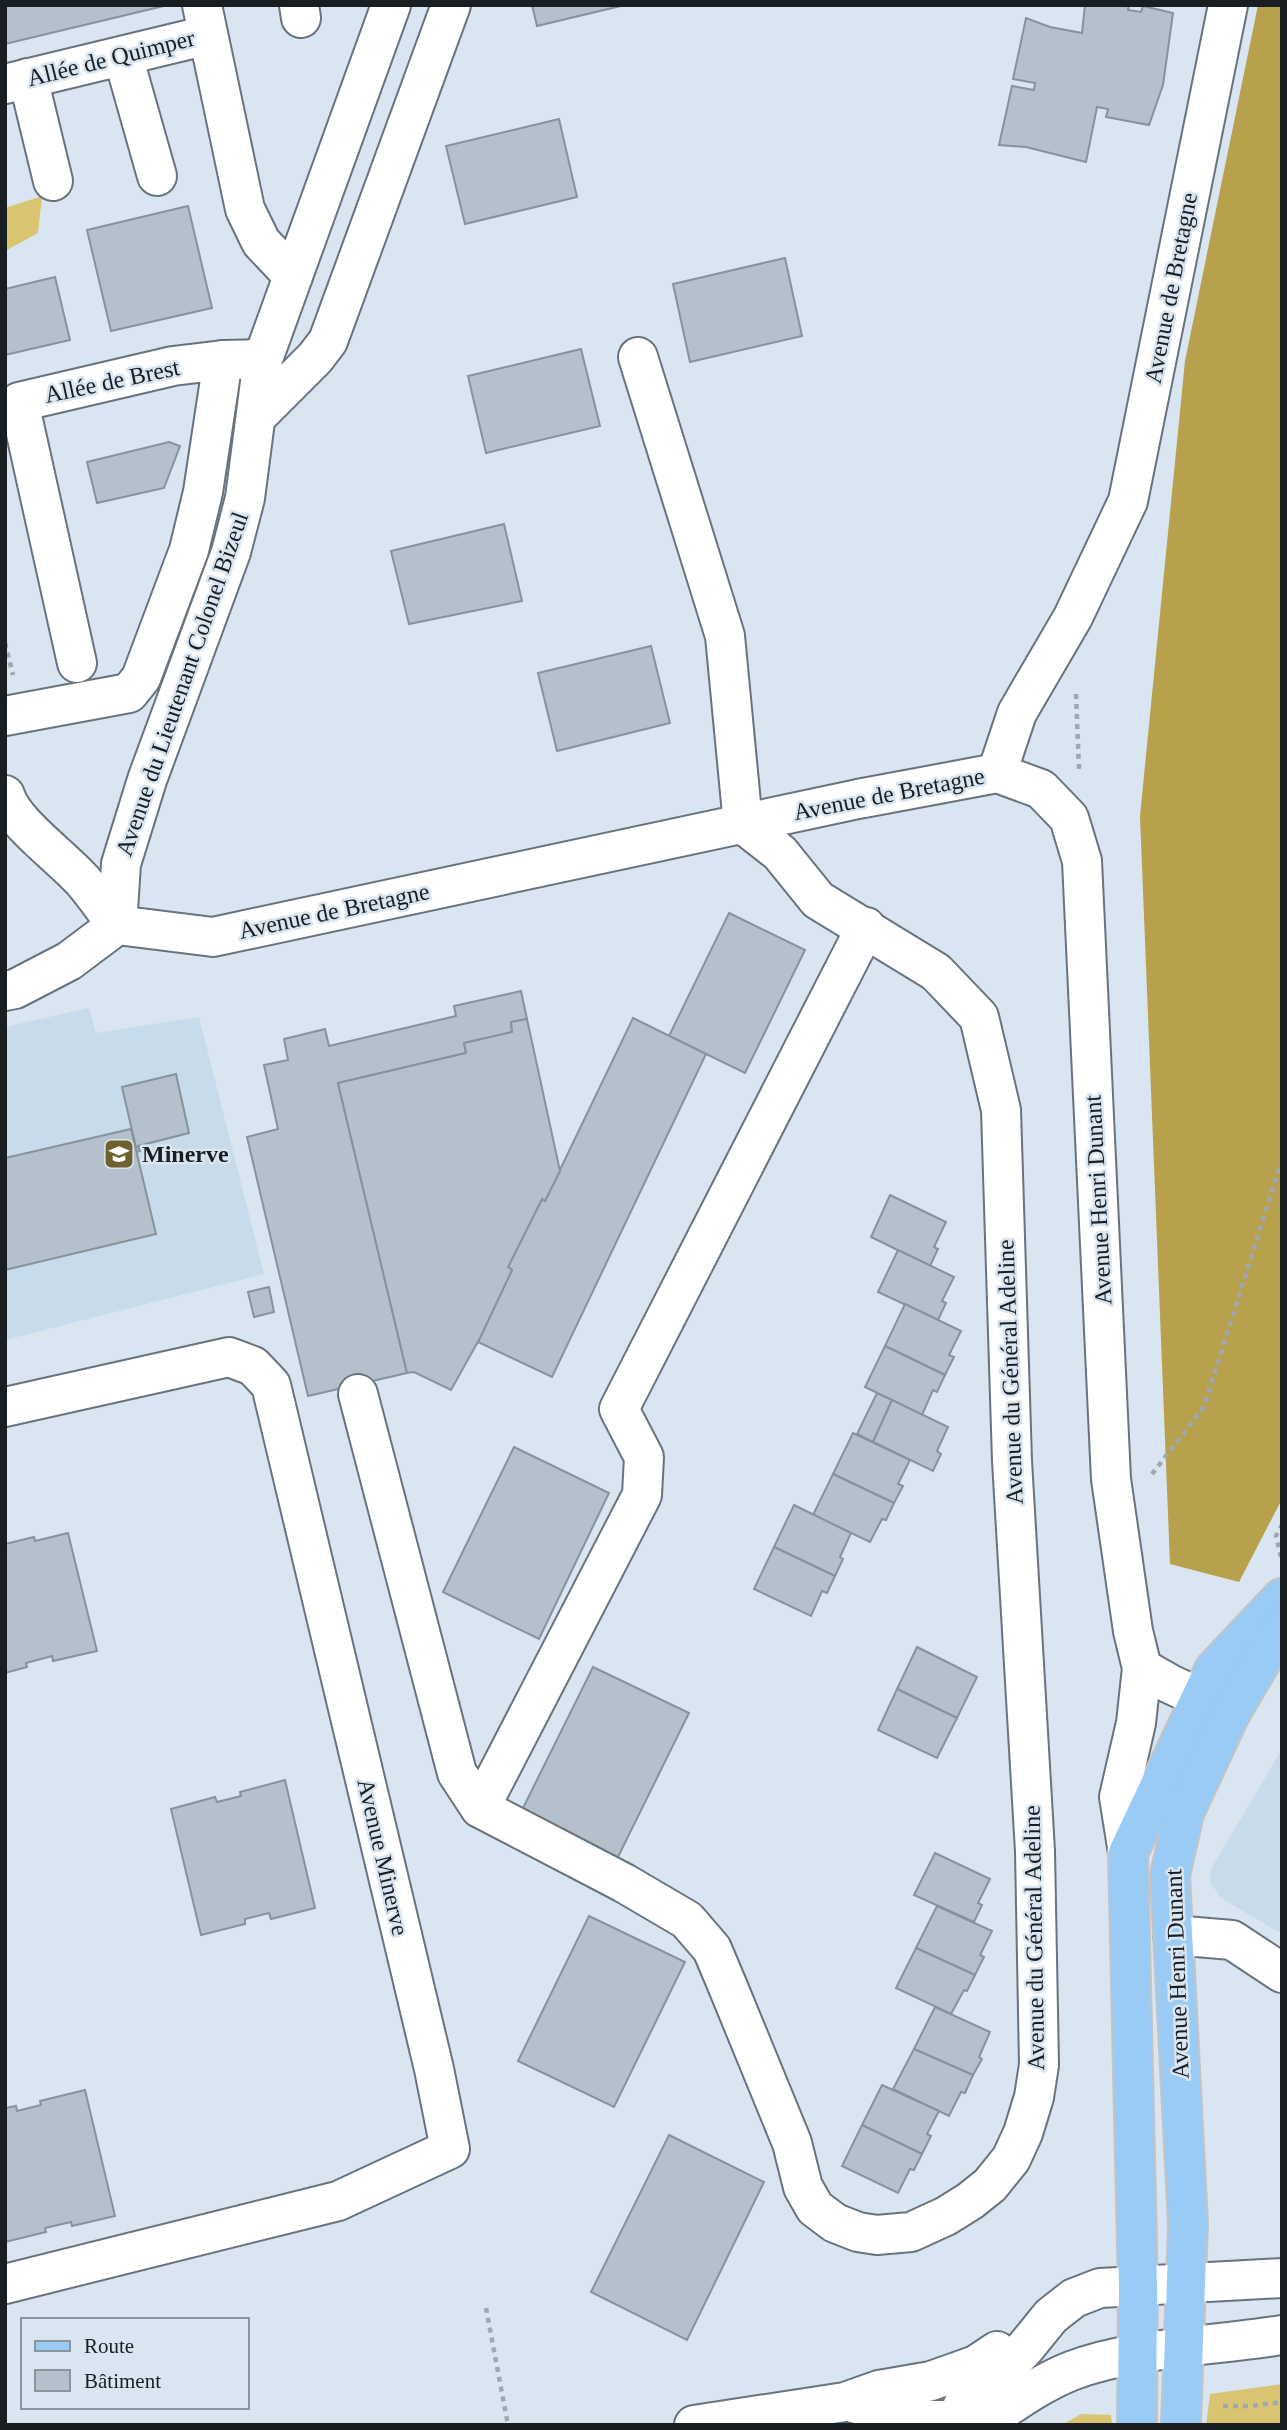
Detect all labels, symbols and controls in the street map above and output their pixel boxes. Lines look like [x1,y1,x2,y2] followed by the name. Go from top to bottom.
[24,25,198,91] street label: Allée de Quimper
[1140,190,1202,386] street label: Avenue de Bretagne
[42,354,182,408] street label: Allée de Brest
[111,508,253,859] street label: Avenue du Lieutenant Colonel Bizeul
[791,763,987,825] street label: Avenue de Bretagne
[236,878,432,944] street label: Avenue de Bretagne
[1080,1094,1116,1306] street label: Avenue Henri Dunant
[102,1137,136,1171] school or university icon: Minerve
[142,1141,229,1167] place label: Minerve
[992,1239,1028,1505] street label: Avenue du Général Adeline
[352,1776,414,1938] street label: Avenue Minerve
[1019,1805,1049,2071] street label: Avenue du Général Adeline
[1160,1868,1194,2079] street label: Avenue Henri Dunant
[21,2318,248,2409] legend
[84,2334,134,2358] text: Route
[84,2369,161,2393] text: Bâtiment

